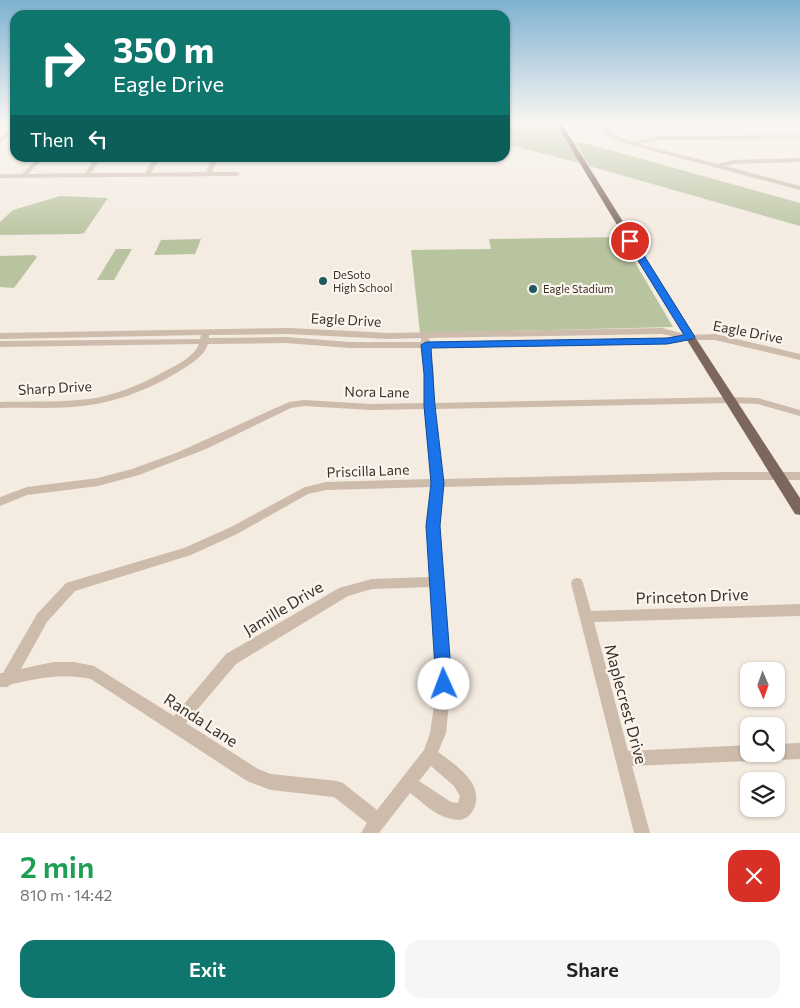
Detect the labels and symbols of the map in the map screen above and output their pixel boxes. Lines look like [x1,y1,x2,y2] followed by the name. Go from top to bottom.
[609,220,651,262] pin
[333,268,393,294] place label: DeSoto High School
[317,275,329,287] marker: DeSoto High School
[543,282,613,295] place label: Eagle Stadium
[527,283,539,295] marker: Eagle Stadium
[310,309,382,330] street label: Eagle Drive
[712,316,784,347] street label: Eagle Drive
[18,377,92,398] street label: Sharp Drive
[344,382,410,401] street label: Nora Lane
[326,461,410,480] street label: Priscilla Lane
[240,576,326,639] street label: Jamille Drive
[635,584,749,607] street label: Princeton Drive
[601,642,652,766] street label: Maplecrest Drive
[417,657,469,709] position arrow
[740,662,785,708] north arrow
[161,689,242,750] street label: Randa Lane

